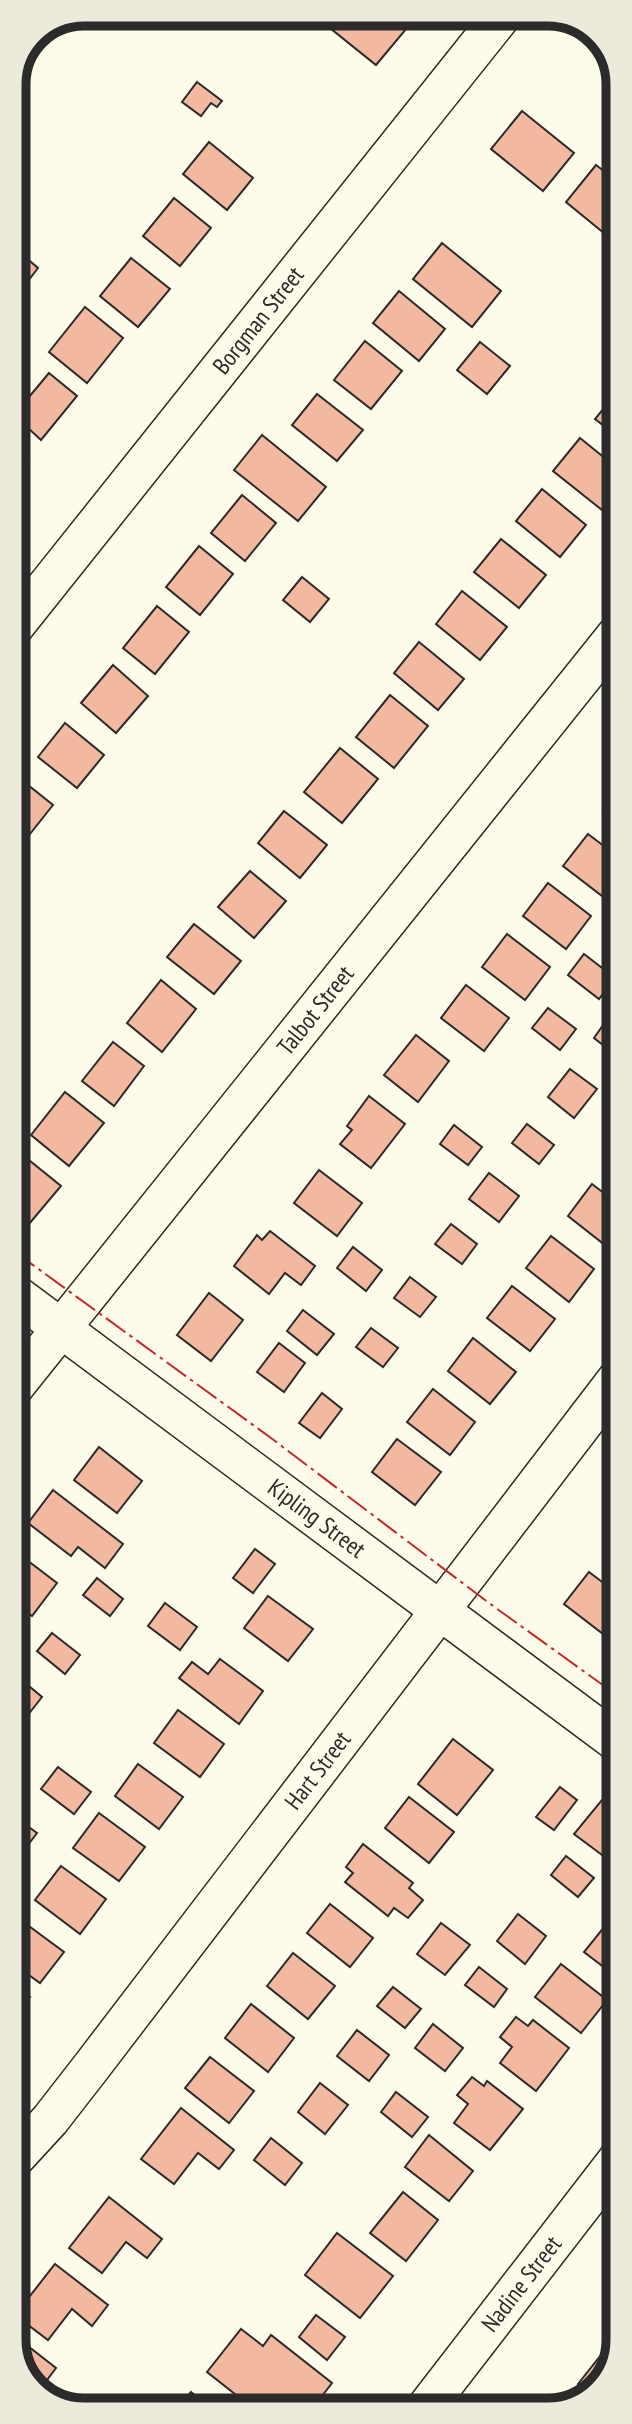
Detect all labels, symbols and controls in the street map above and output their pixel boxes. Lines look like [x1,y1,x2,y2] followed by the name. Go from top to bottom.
[206,260,311,380] street label: Borgman Street
[270,959,361,1061] street label: Talbot Street
[262,1472,372,1565] street label: Kipling Street
[277,1724,358,1816] street label: Hart Street
[474,2229,568,2338] street label: Nadine Street

